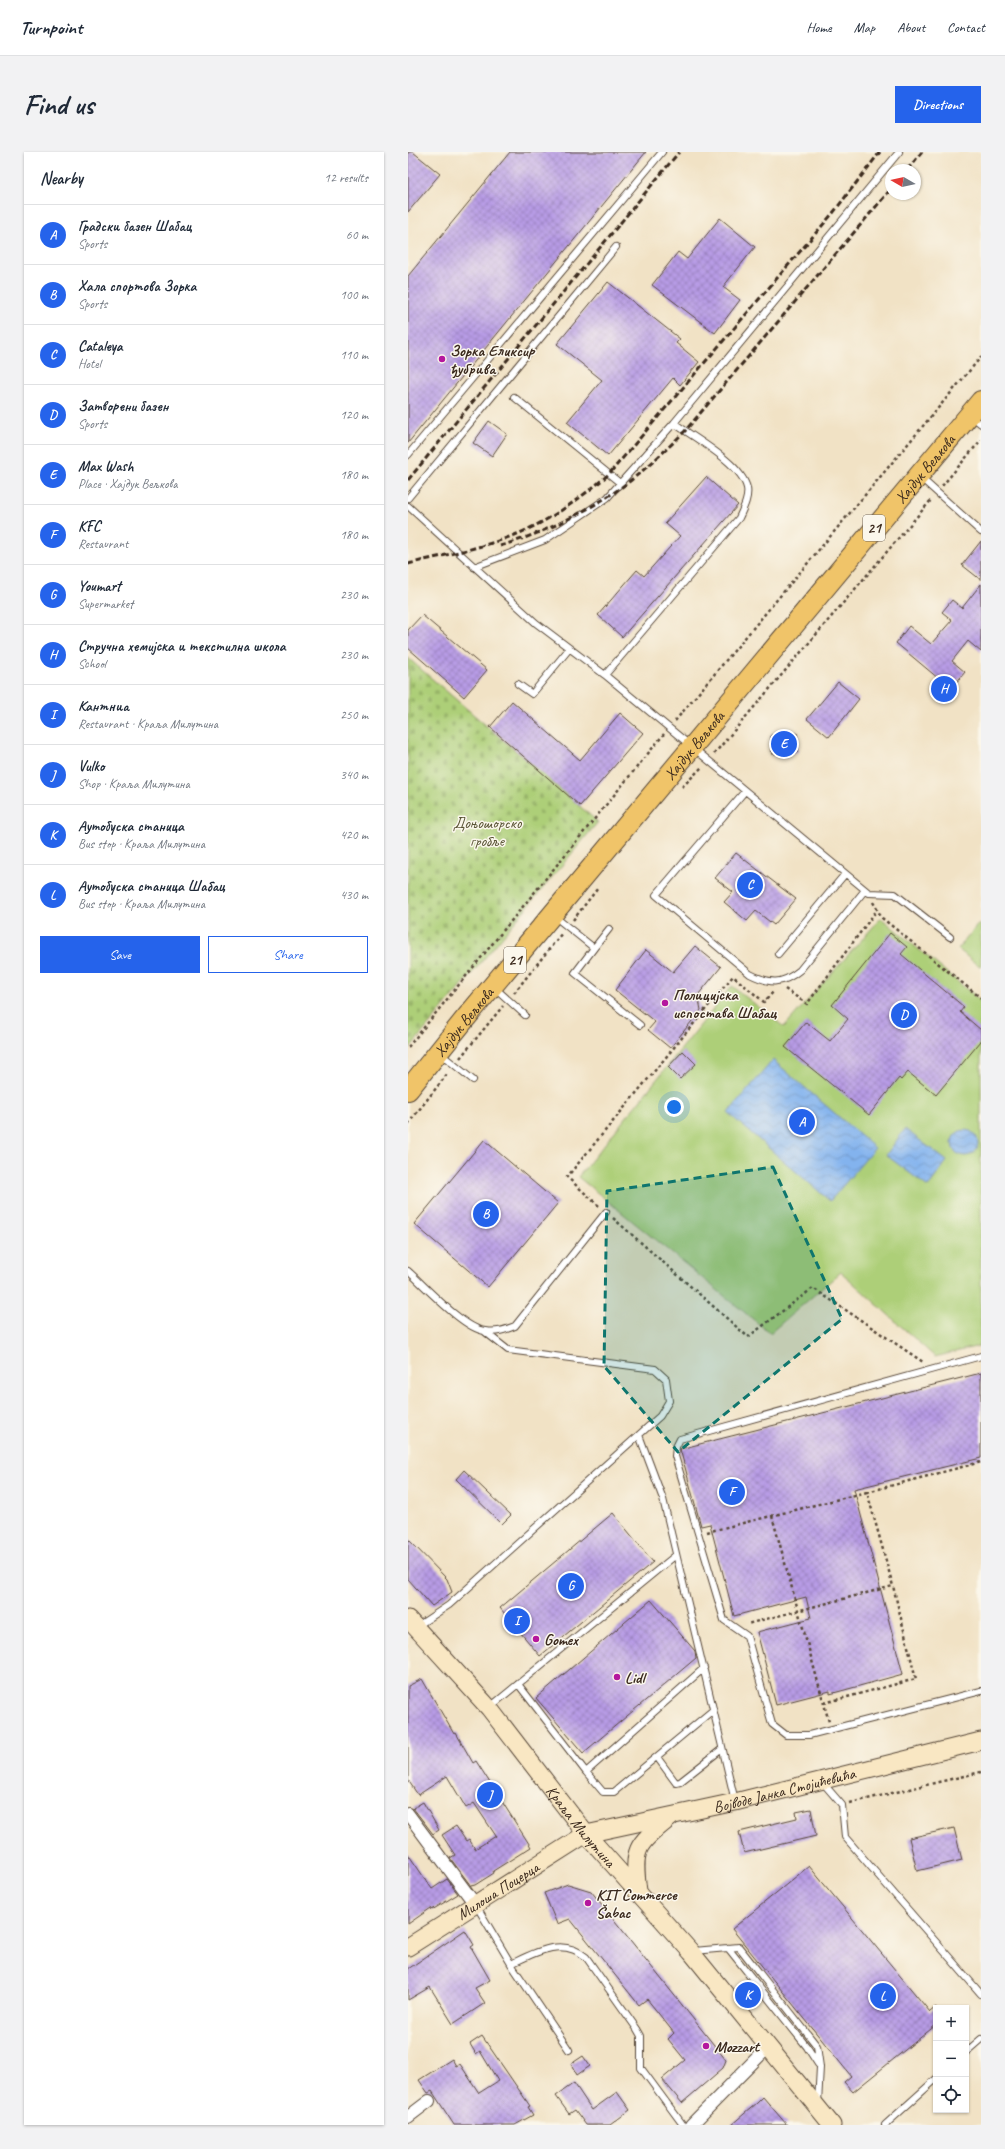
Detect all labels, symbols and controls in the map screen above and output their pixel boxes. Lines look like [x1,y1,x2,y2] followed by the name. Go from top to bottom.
[20,16,82,40] text: Turnpoint
[806,19,832,36] text: Home
[854,19,875,36] text: Map
[897,19,925,36] text: About
[947,19,985,36] text: Contact
[895,86,981,123] button: Directions
[24,87,94,122] text: Find us
[885,164,921,200] north arrow
[40,168,83,189] text: Nearby
[324,170,368,186] text: 12 results
[78,217,192,236] text: Градски базен Шабац
[50,227,56,243] text: A
[346,227,368,243] text: 60 m
[78,236,107,252] text: Sports
[78,277,196,296] text: Хала спортова Зорка
[50,287,56,303] text: B
[340,287,368,303] text: 100 m
[78,296,107,312] text: Sports
[78,337,122,356] text: Cataleya
[450,341,536,379] place label: Зорка Еликсир ђубрива
[50,347,56,363] text: C
[340,347,368,363] text: 110 m
[437,354,447,364] marker: Зорка Еликсир ђубрива
[78,356,101,372] text: Hotel
[78,397,168,416] text: Затворени базен
[49,407,57,423] text: D
[340,407,368,423] text: 120 m
[78,416,107,432] text: Sports
[891,430,961,508] street label: Хајдук Вељкова
[78,457,134,476] text: Max Wash
[50,467,56,483] text: E
[340,467,368,483] text: 180 m
[78,476,177,492] text: Place · Хајдук Вељкова
[863,515,885,541] road number: 21
[78,517,100,536] text: KFC
[50,527,56,543] text: F
[340,527,368,543] text: 180 m
[78,536,128,552] text: Restaurant
[78,577,121,596] text: Youmart
[50,587,56,603] text: G
[340,587,368,603] text: 230 m
[78,596,133,612] text: Supermarket
[78,637,285,656] text: Стручна хемијска и текстилна школа
[49,647,57,663] text: H
[340,647,368,663] text: 230 m
[78,656,106,672] text: School
[931,674,957,704] pin: H
[78,697,129,716] text: Кантниа
[660,706,730,784] street label: Хајдук Вељкова
[50,707,56,723] text: I
[340,707,368,723] text: 250 m
[78,716,218,732] text: Restaurant · Краља Милутина
[771,729,797,759] pin: E
[78,757,104,776] text: Vulko
[51,767,55,783] text: J
[340,767,368,783] text: 340 m
[78,776,190,792] text: Shop · Краља Милутина
[453,813,523,851] park label: Доњошорско гробље
[78,817,184,836] text: Аутобуска станица
[50,827,56,843] text: K
[340,827,368,843] text: 420 m
[78,836,205,852] text: Bus stop · Краља Милутина
[737,870,763,900] pin: C
[78,877,225,896] text: Аутобуска станица Шабац
[50,887,56,903] text: L
[340,887,368,903] text: 430 m
[78,896,205,912] text: Bus stop · Краља Милутина
[40,936,200,973] button: Save
[208,936,368,973] button: Share
[504,947,526,973] road number: 21
[430,982,499,1061] street label: Хајдук Вељкова
[673,985,778,1023] place label: Полицијска испостава Шабац
[660,998,670,1008] marker: Полицијска испостава Шабац
[891,1000,917,1030] pin: D
[664,1097,684,1117] your location
[789,1107,815,1137] pin: A
[473,1199,499,1229] pin: B
[719,1477,745,1507] pin: F
[558,1571,584,1601] pin: G
[504,1606,530,1636] pin: I
[544,1630,579,1650] place label: Gomex
[531,1634,541,1644] marker: Gomex
[625,1668,648,1688] place label: Lidl
[612,1672,622,1682] marker: Lidl
[712,1763,858,1817] street label: Војводе Јанка Стојићевића
[477,1780,503,1810] pin: J
[541,1782,621,1873] street label: Краља Милутина
[453,1857,544,1925] street label: Милоша Поцерца
[596,1885,678,1923] place label: KIT Commerce Šabac
[583,1898,593,1908] marker: KIT Commerce Šabac
[735,1980,761,2010] pin: K
[870,1981,896,2011] pin: L
[933,2005,969,2113] map controls
[933,2005,969,2041] button: +
[714,2037,761,2057] place label: Mozzart
[701,2041,711,2051] marker: Mozzart
[933,2041,969,2077] button: −
[933,2077,969,2113] button: locate

